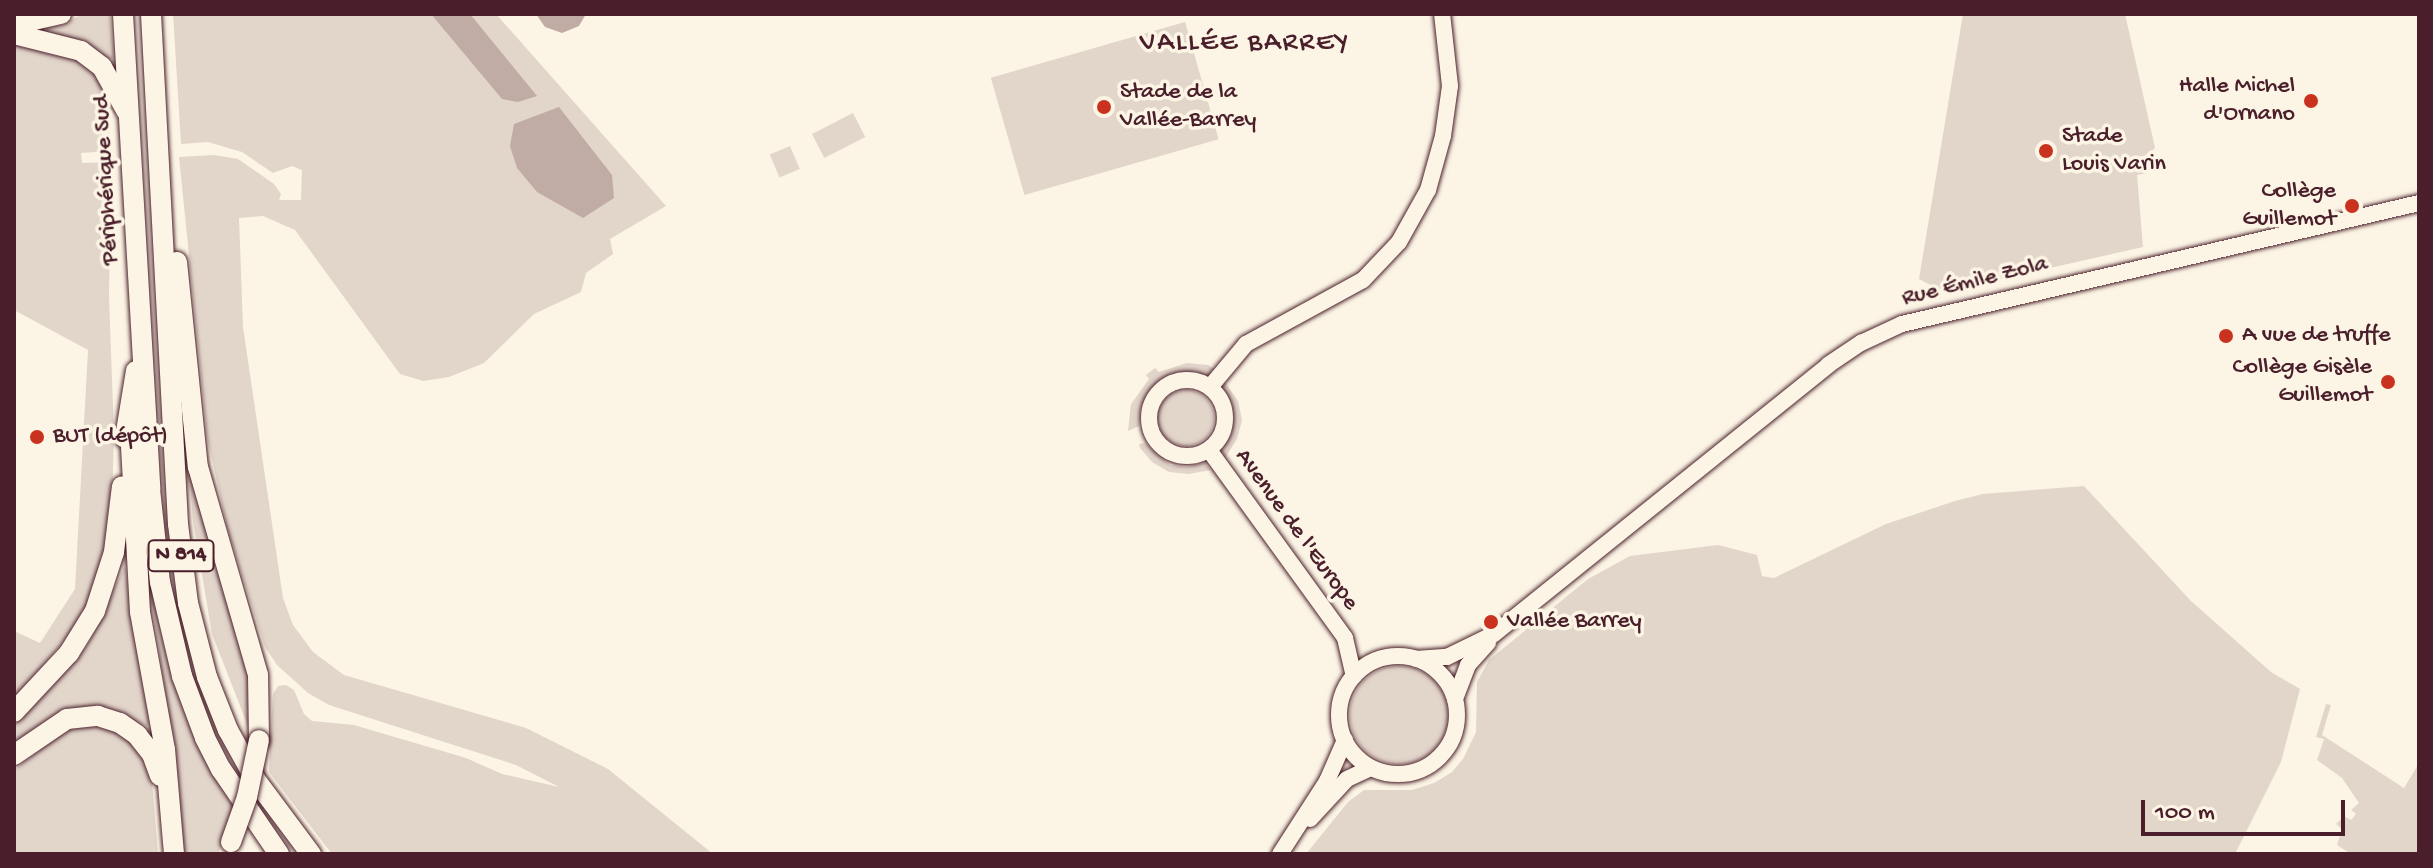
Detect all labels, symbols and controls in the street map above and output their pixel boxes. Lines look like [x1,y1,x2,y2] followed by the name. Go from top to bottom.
[1140,27,1350,61] district label: VALLÉE BARREY
[2179,73,2295,129] place label: Halle Michel d'Ornano
[1120,79,1256,135] place label: Stade de la Vallée-Barrey
[2302,92,2320,110] marker: Halle Michel d'Ornano
[88,94,126,266] street label: Périphérique Sud
[1095,98,1113,116] marker: Stade de la Vallée-Barrey
[2062,123,2166,179] place label: Stade Louis Varin
[2037,142,2055,160] marker: Stade Louis Varin
[2242,178,2336,234] place label: Collège Guillemot
[2343,197,2361,215] marker: Collège Guillemot
[1899,250,2051,314] street label: Rue Émile Zola
[2242,322,2391,350] place label: A vue de truffe
[2217,327,2235,345] marker: A vue de truffe
[2233,354,2372,410] place label: Collège Gisèle Guillemot
[2379,373,2397,391] marker: Collège Gisèle Guillemot
[53,423,168,451] place label: BUT (dépôt)
[28,428,46,446] marker: BUT (dépôt)
[1228,444,1364,616] street label: Avenue de l'Europe
[147,538,215,574] road number: N 814
[1507,608,1641,636] place label: Vallée Barrey
[1482,613,1500,631] marker: Vallée Barrey
[2145,784,2349,834] scale bar
[2155,799,2215,828] text: 100 m

